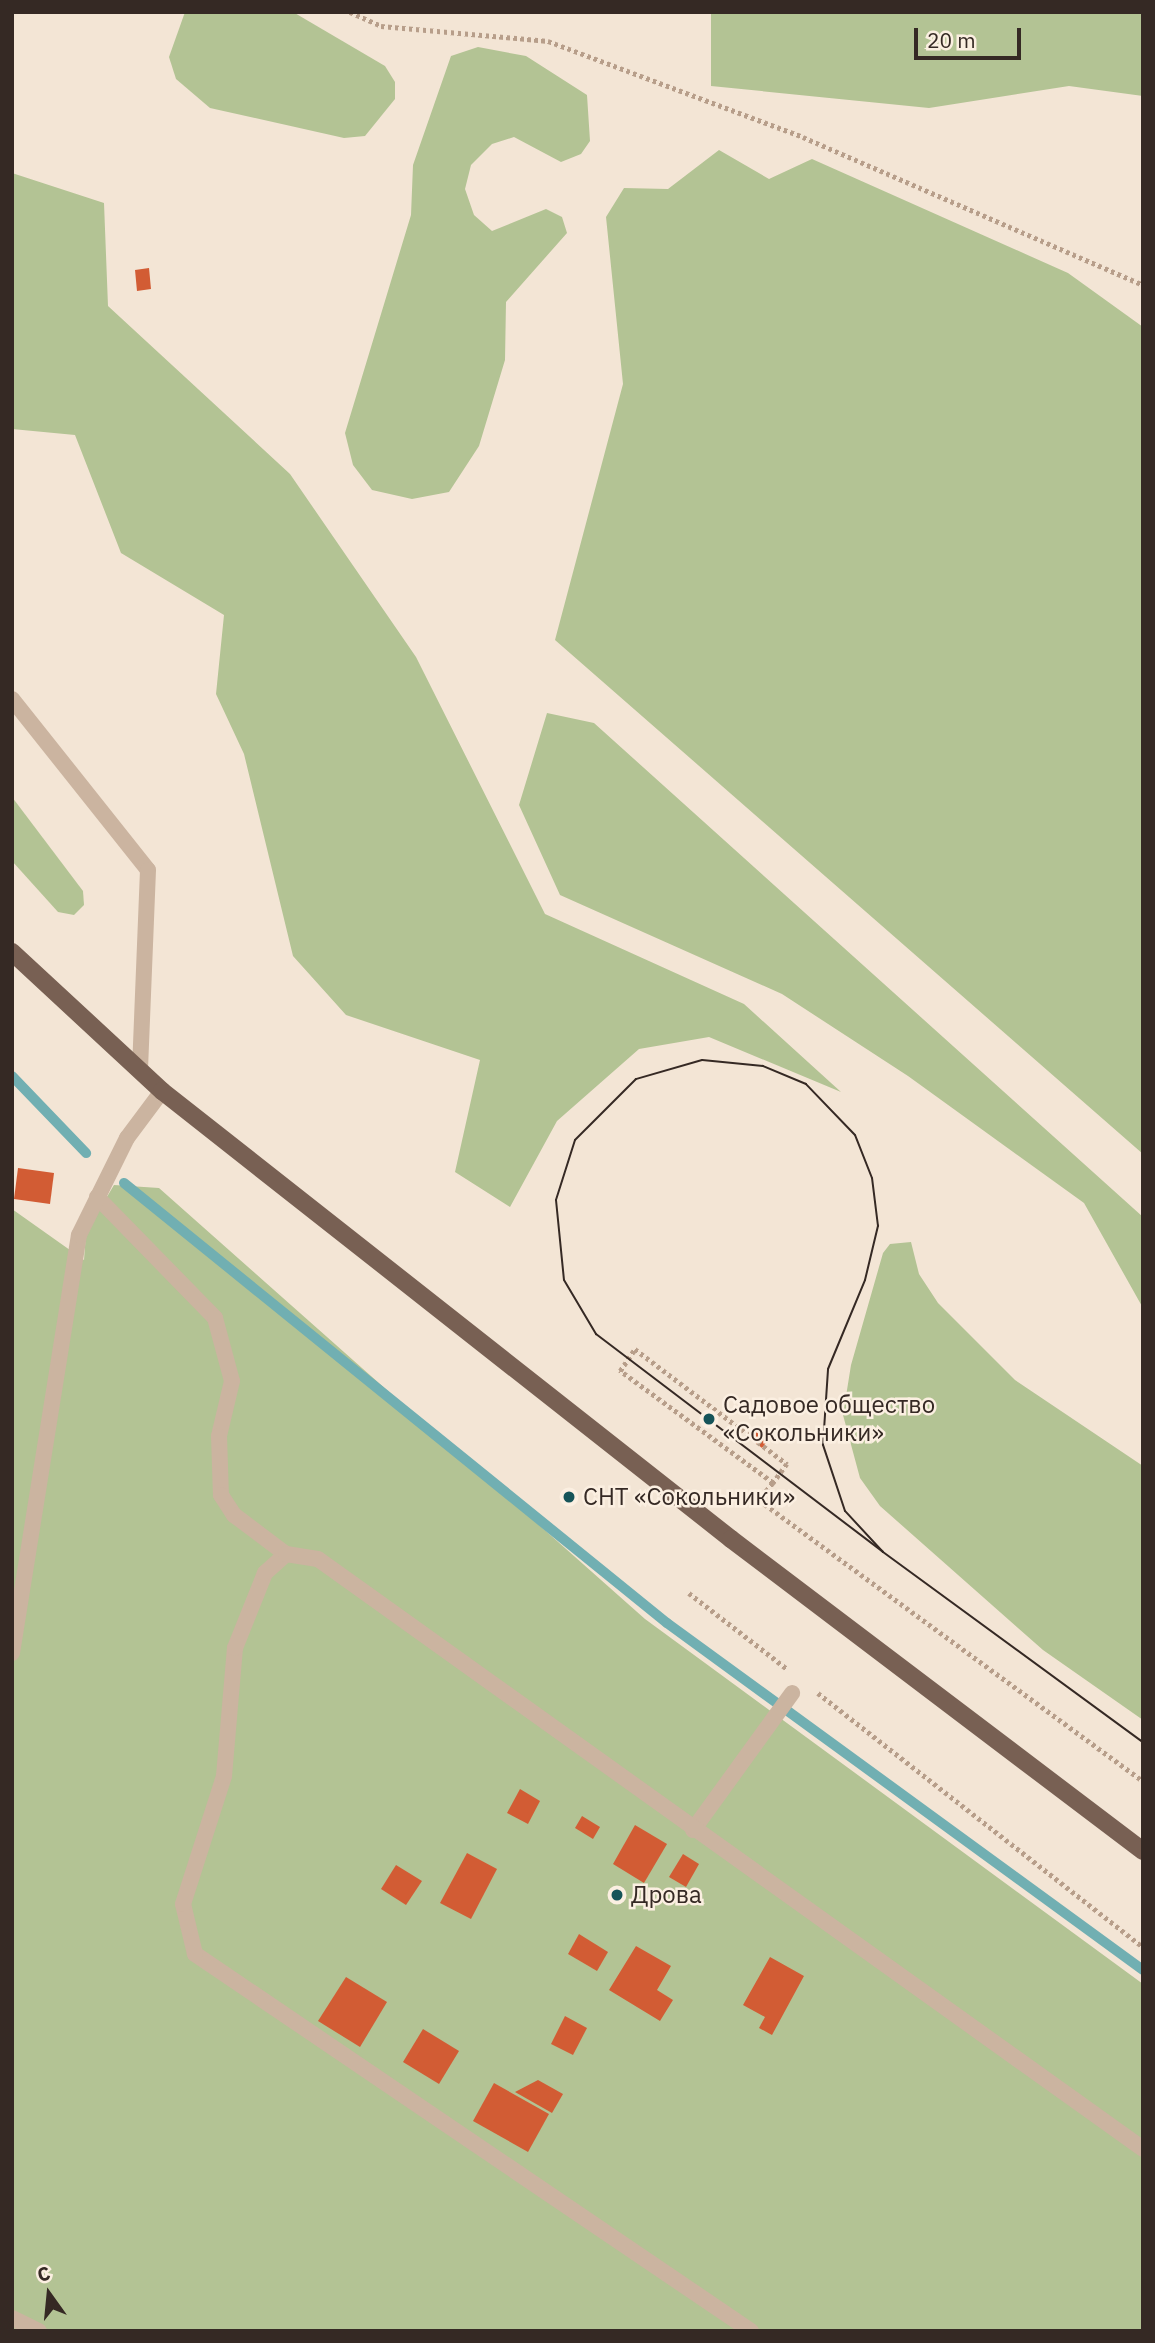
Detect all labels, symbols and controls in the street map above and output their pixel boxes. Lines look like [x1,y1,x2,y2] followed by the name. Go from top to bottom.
[917,14,1024,58] scale bar
[927,26,976,54] text: 20 m
[723,1391,935,1447] place label: Садовое общество «Сокольники»
[701,1411,717,1427] marker: Садовое общество «Сокольники»
[583,1483,795,1511] place label: СНТ «Сокольники»
[561,1489,577,1505] marker: СНТ «Сокольники»
[631,1881,702,1909] place label: Дрова
[609,1887,625,1903] marker: Дрова
[14,2259,84,2329] north arrow
[34,2261,53,2287] text: С

